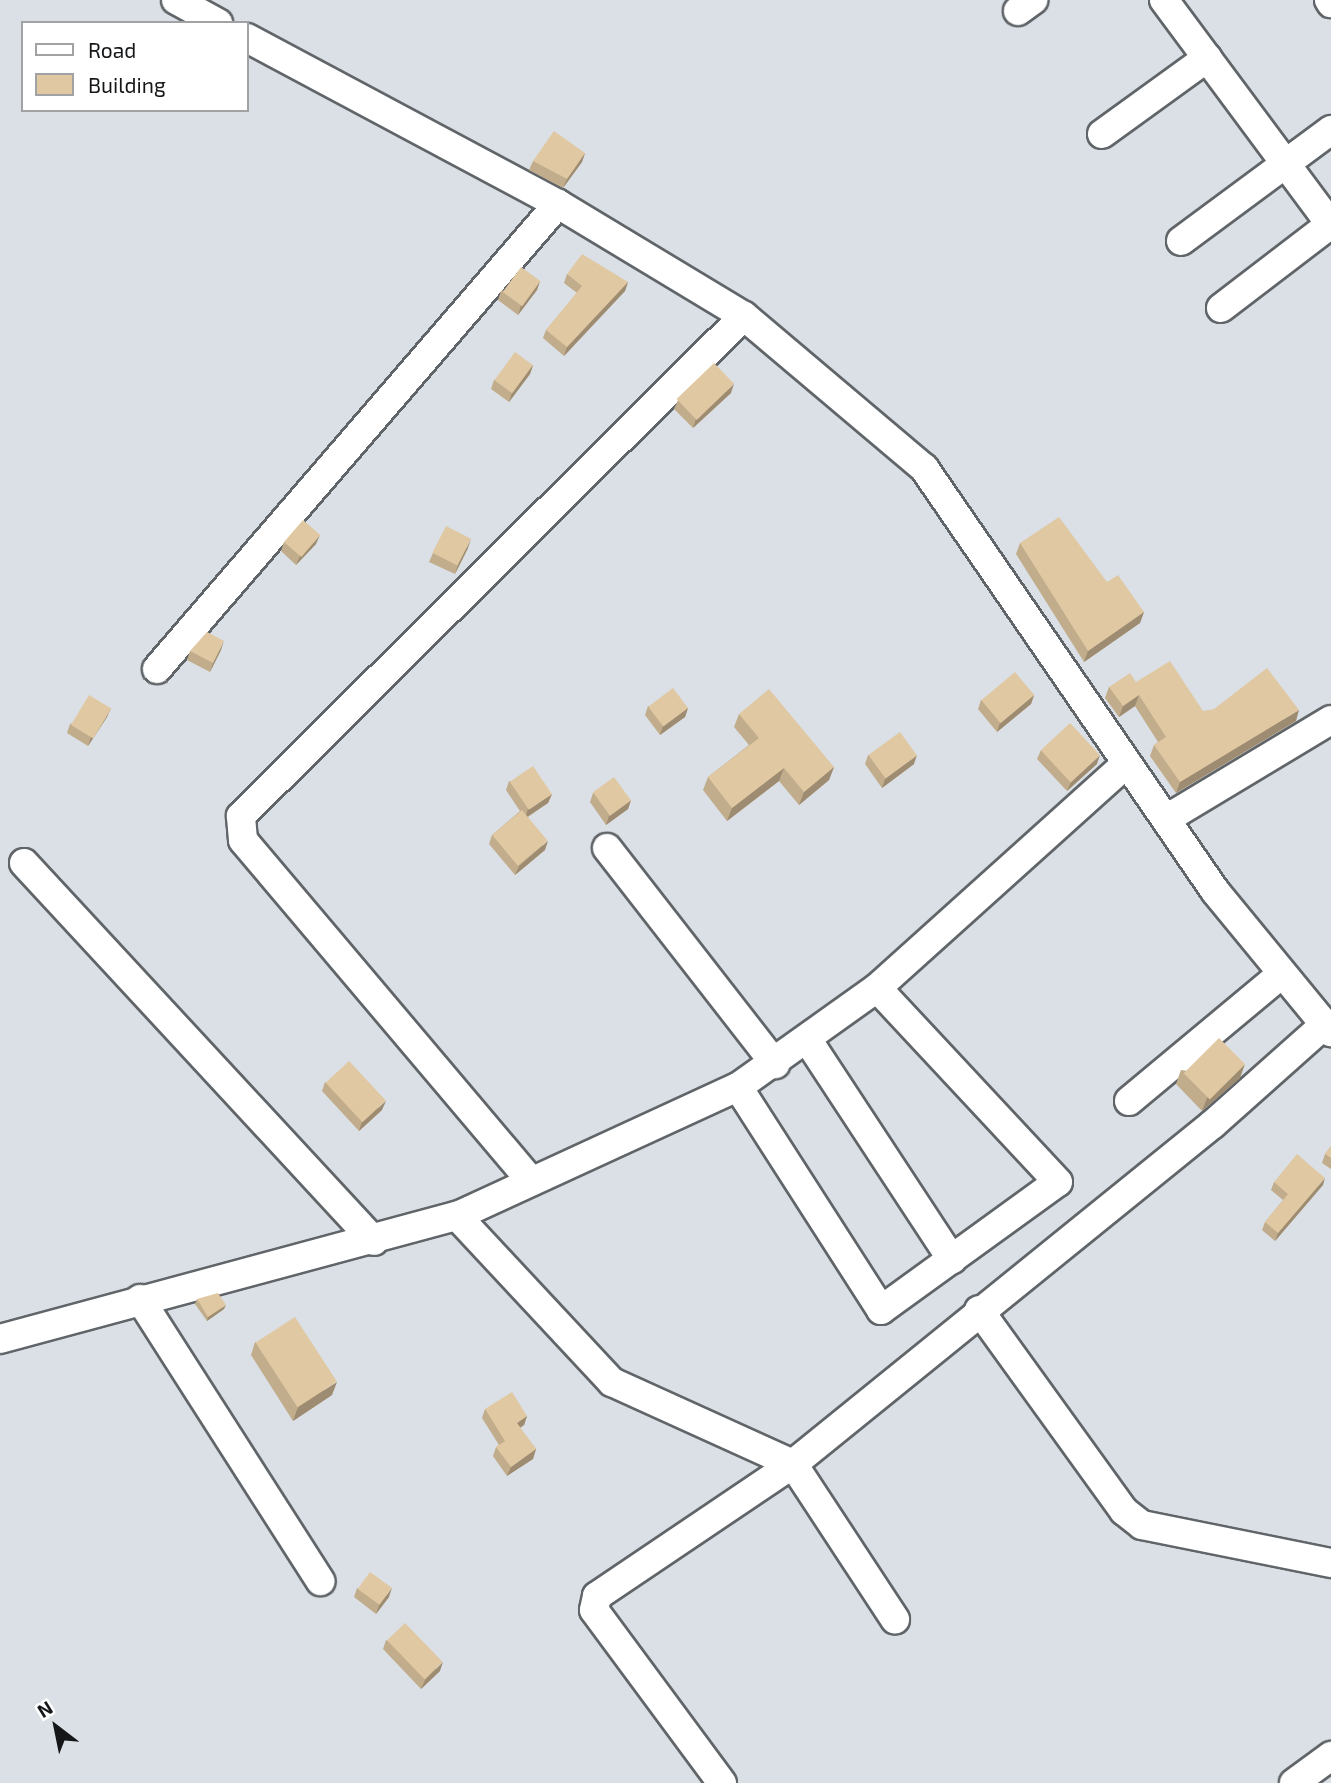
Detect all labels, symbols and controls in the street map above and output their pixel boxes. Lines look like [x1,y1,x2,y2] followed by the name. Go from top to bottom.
[21,21,248,112] legend
[88,37,136,62] text: Road
[88,72,166,97] text: Building
[21,1692,91,1762] north arrow
[33,1695,57,1722] text: N

